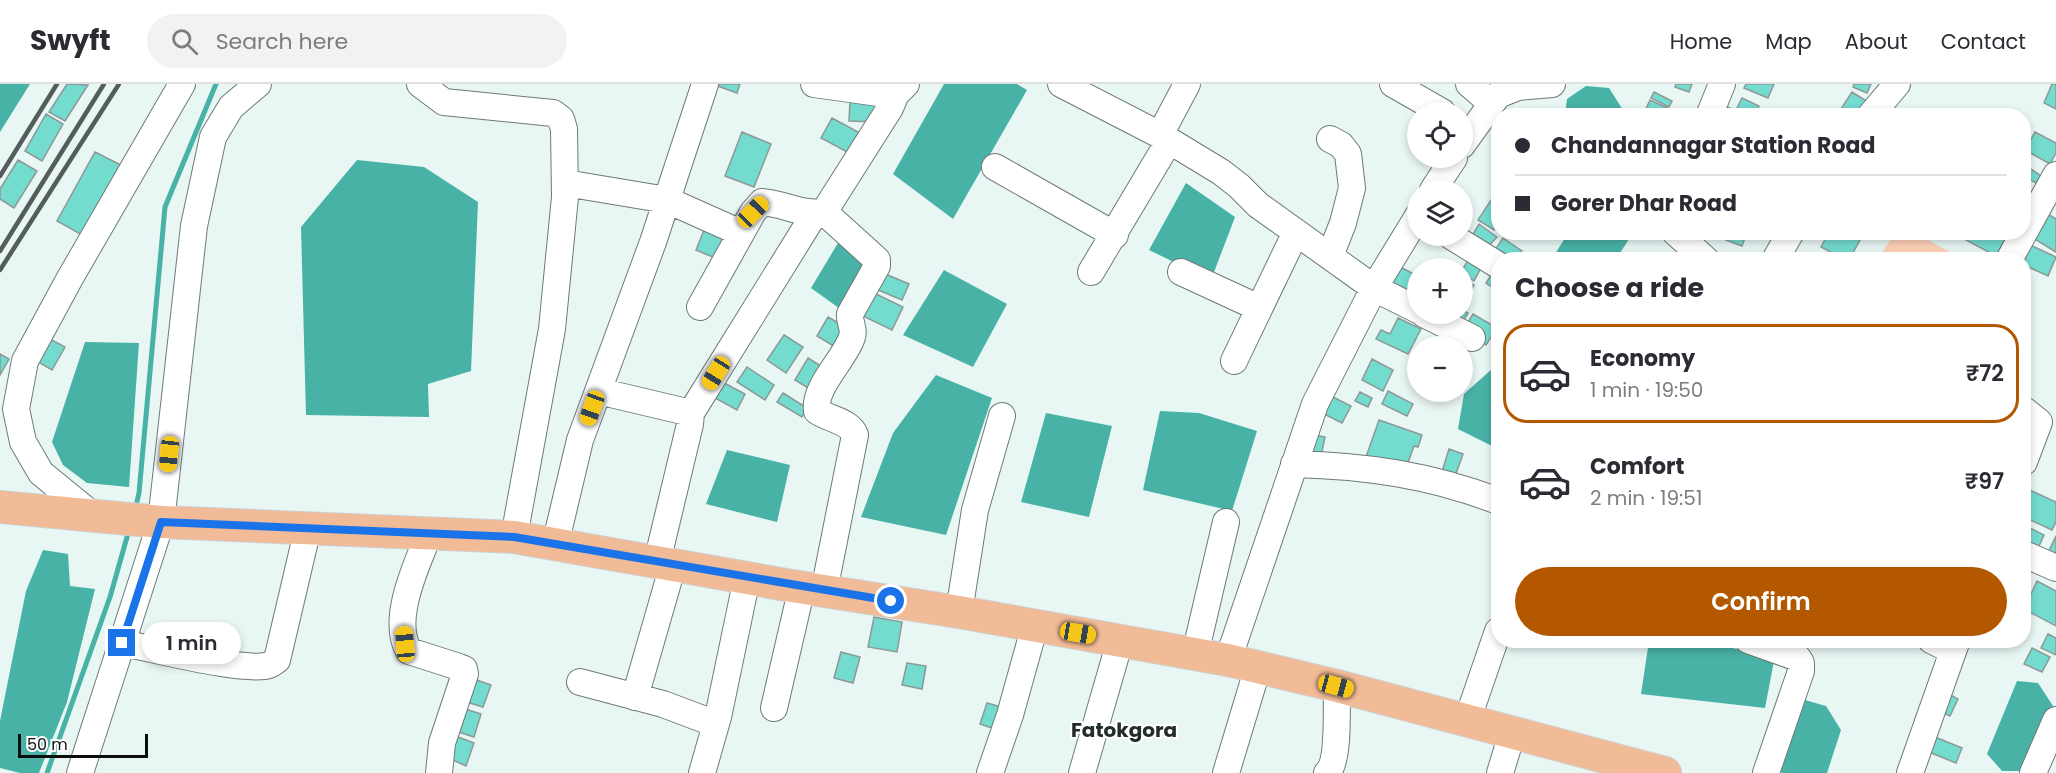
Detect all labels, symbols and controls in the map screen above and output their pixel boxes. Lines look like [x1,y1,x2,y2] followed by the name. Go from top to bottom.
[147,14,567,68] search box
[30,21,111,60] text: Swyft
[168,25,201,58] icon: search
[216,26,348,57] text: Search here
[1670,27,1732,56] text: Home
[1765,27,1812,56] text: Map
[1845,27,1908,56] text: About
[1941,27,2026,56] text: Contact
[1407,102,1473,402] map controls
[1407,102,1473,168] button: locate
[1551,130,1875,161] text: Chandannagar Station Road
[1407,180,1473,246] button: layers
[1551,188,1737,219] text: Gorer Dhar Road
[734,193,772,231] car
[1407,258,1473,324] button: +
[1515,269,1704,306] text: Choose a ride
[1407,336,1473,402] button: −
[1590,343,1695,374] text: Economy
[1518,347,1572,401] icon: car
[699,353,733,393] car
[1966,358,2004,389] text: ₹72
[1590,376,1703,404] text: 1 min · 19:50
[577,388,607,428] car
[158,435,180,473] car
[1590,451,1684,482] text: Comfort
[1518,455,1572,509] icon: car
[1965,466,2004,497] text: ₹97
[1590,484,1702,512] text: 2 min · 19:51
[1515,567,2007,636] button: Confirm
[877,587,904,614] route start
[1059,621,1097,645] car
[143,622,242,664] callout: 1 min
[394,625,416,663] car
[108,629,135,656] route end
[166,629,217,657] text: 1 min
[1316,673,1356,699] car
[1071,716,1177,744] district label: Fatokgora
[18,731,148,758] scale bar
[27,733,68,756] text: 50 m

